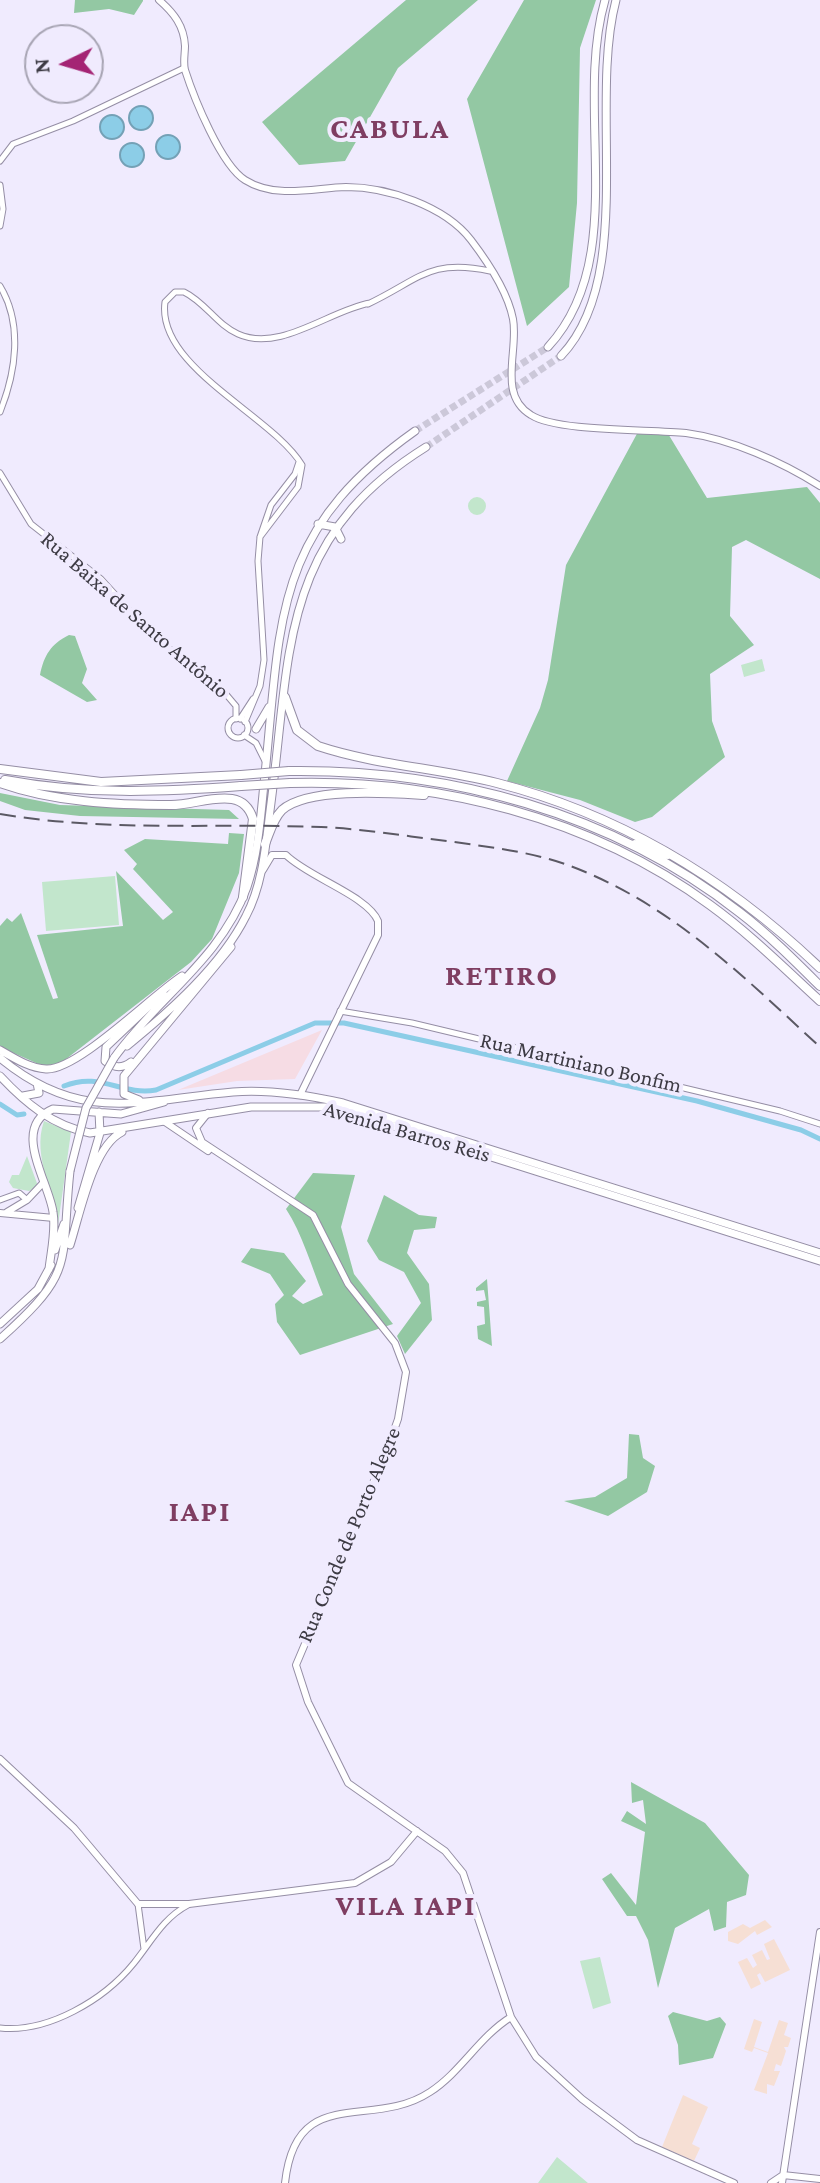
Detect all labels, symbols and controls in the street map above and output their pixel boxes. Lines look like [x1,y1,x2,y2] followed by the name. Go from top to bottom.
[24,24,104,104] north arrow
[28,57,55,75] text: N
[330,111,450,147] district label: CABULA
[35,526,235,704] street label: Rua Baixa de Santo Antônio
[445,958,559,994] district label: RETIRO
[478,1027,684,1099] street label: Rua Martiniano Bonfim
[321,1096,493,1168] street label: Avenida Barros Reis
[292,1423,406,1647] street label: Rua Conde de Porto Alegre
[169,1494,231,1530] district label: IAPI
[336,1888,476,1924] district label: VILA IAPI

